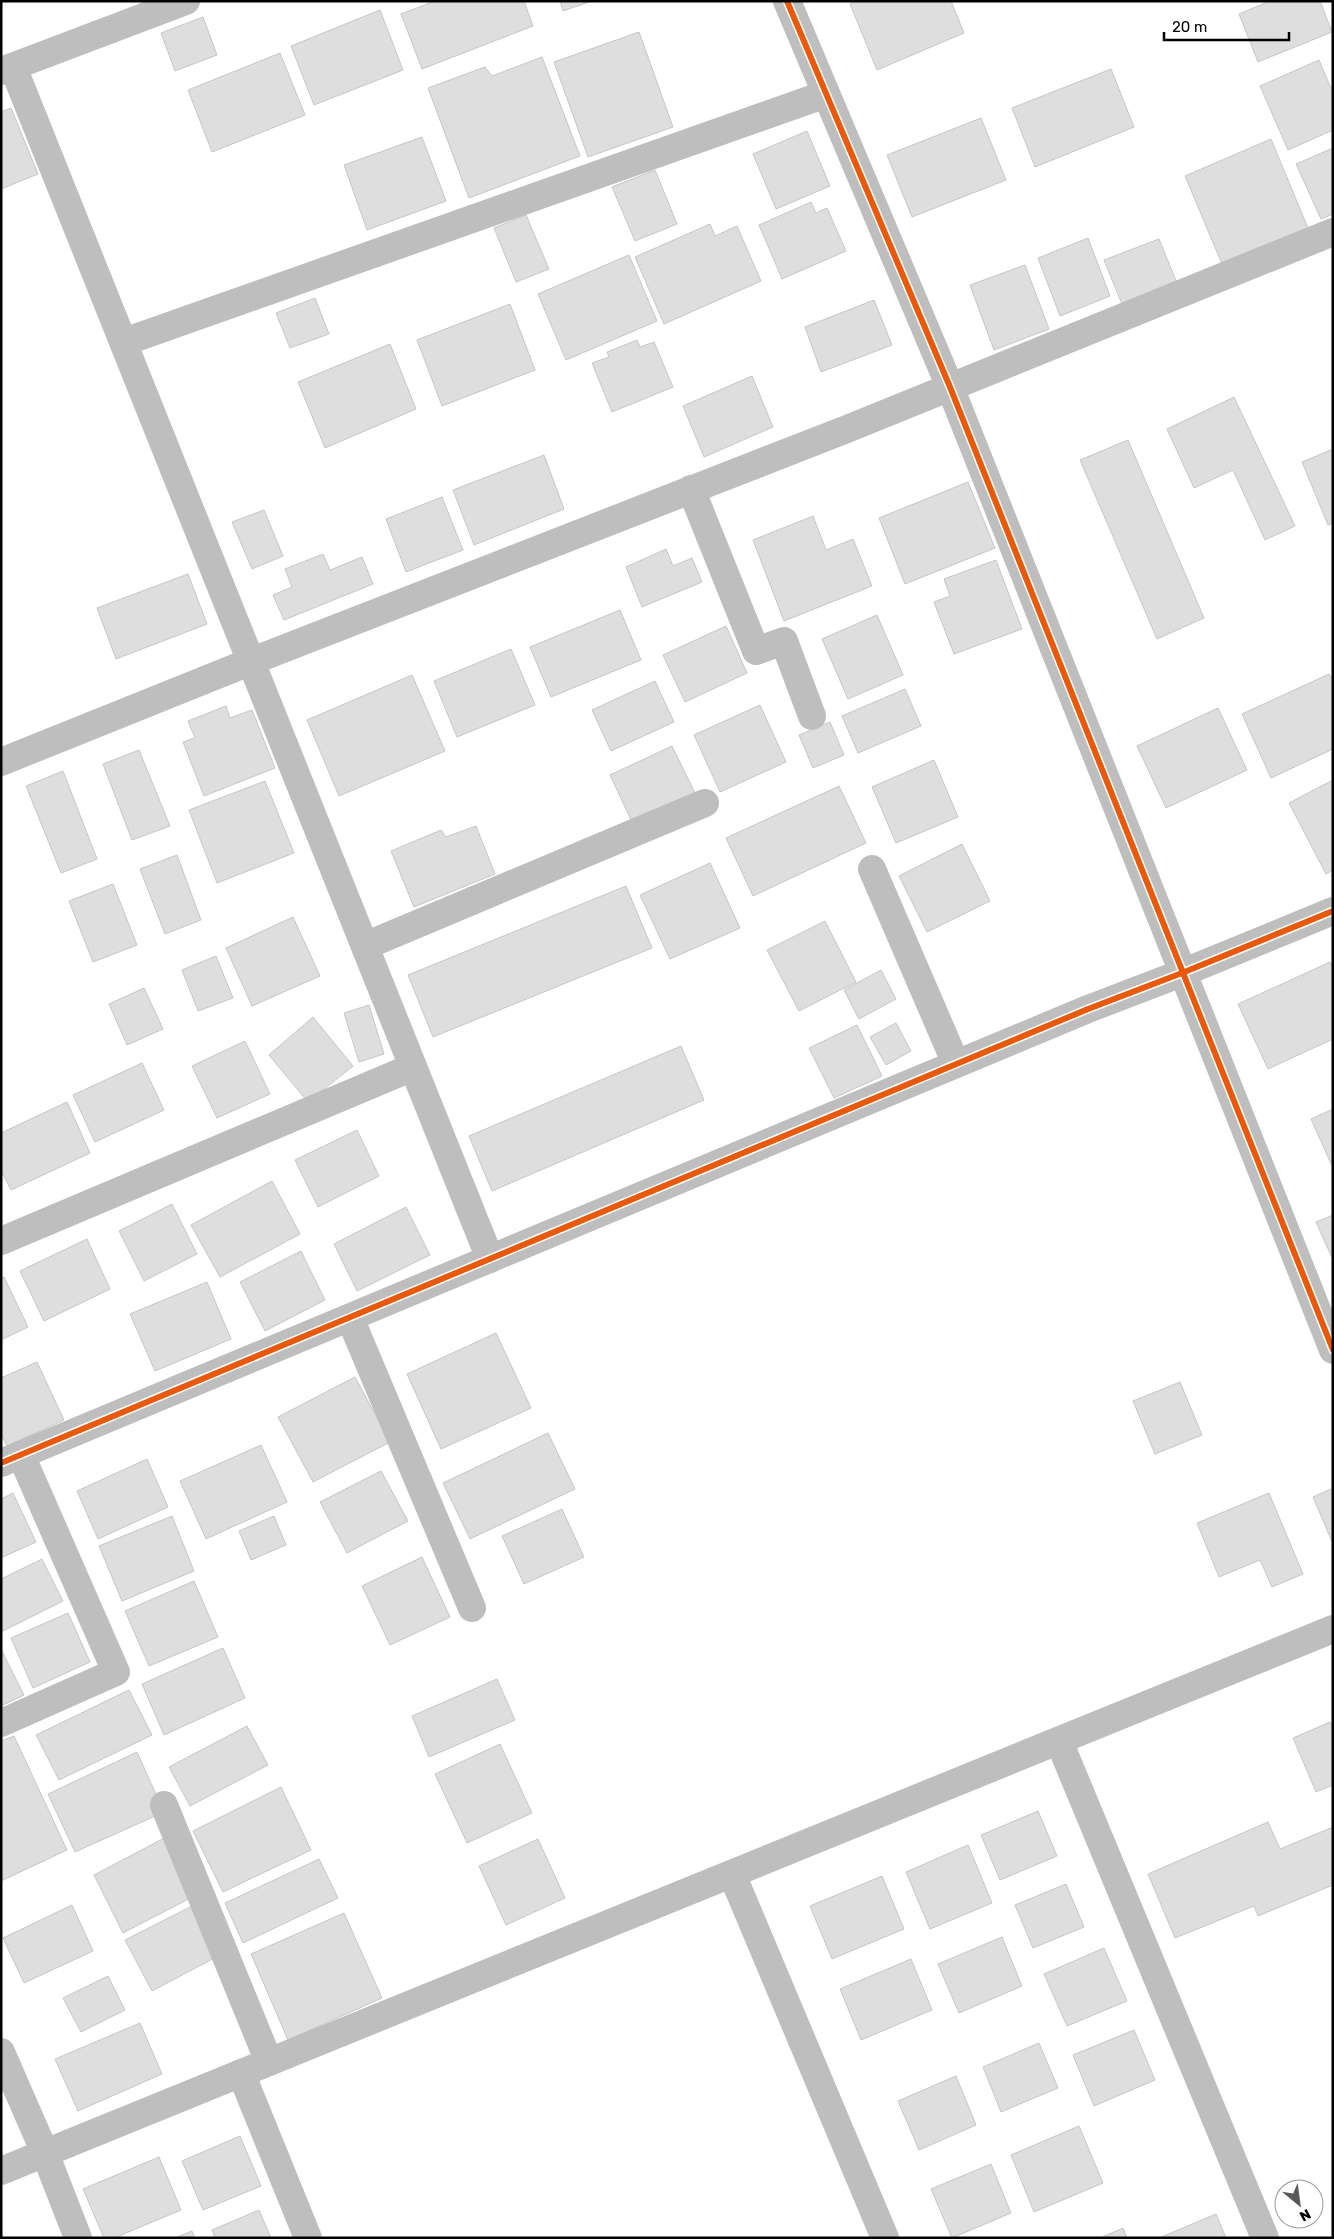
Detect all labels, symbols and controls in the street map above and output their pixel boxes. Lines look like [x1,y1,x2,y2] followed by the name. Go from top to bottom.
[1164,10,1289,42] scale bar
[1172,18,1207,36] text: 20 m
[1274,2179,1324,2229] north arrow
[1297,2205,1314,2225] text: N

